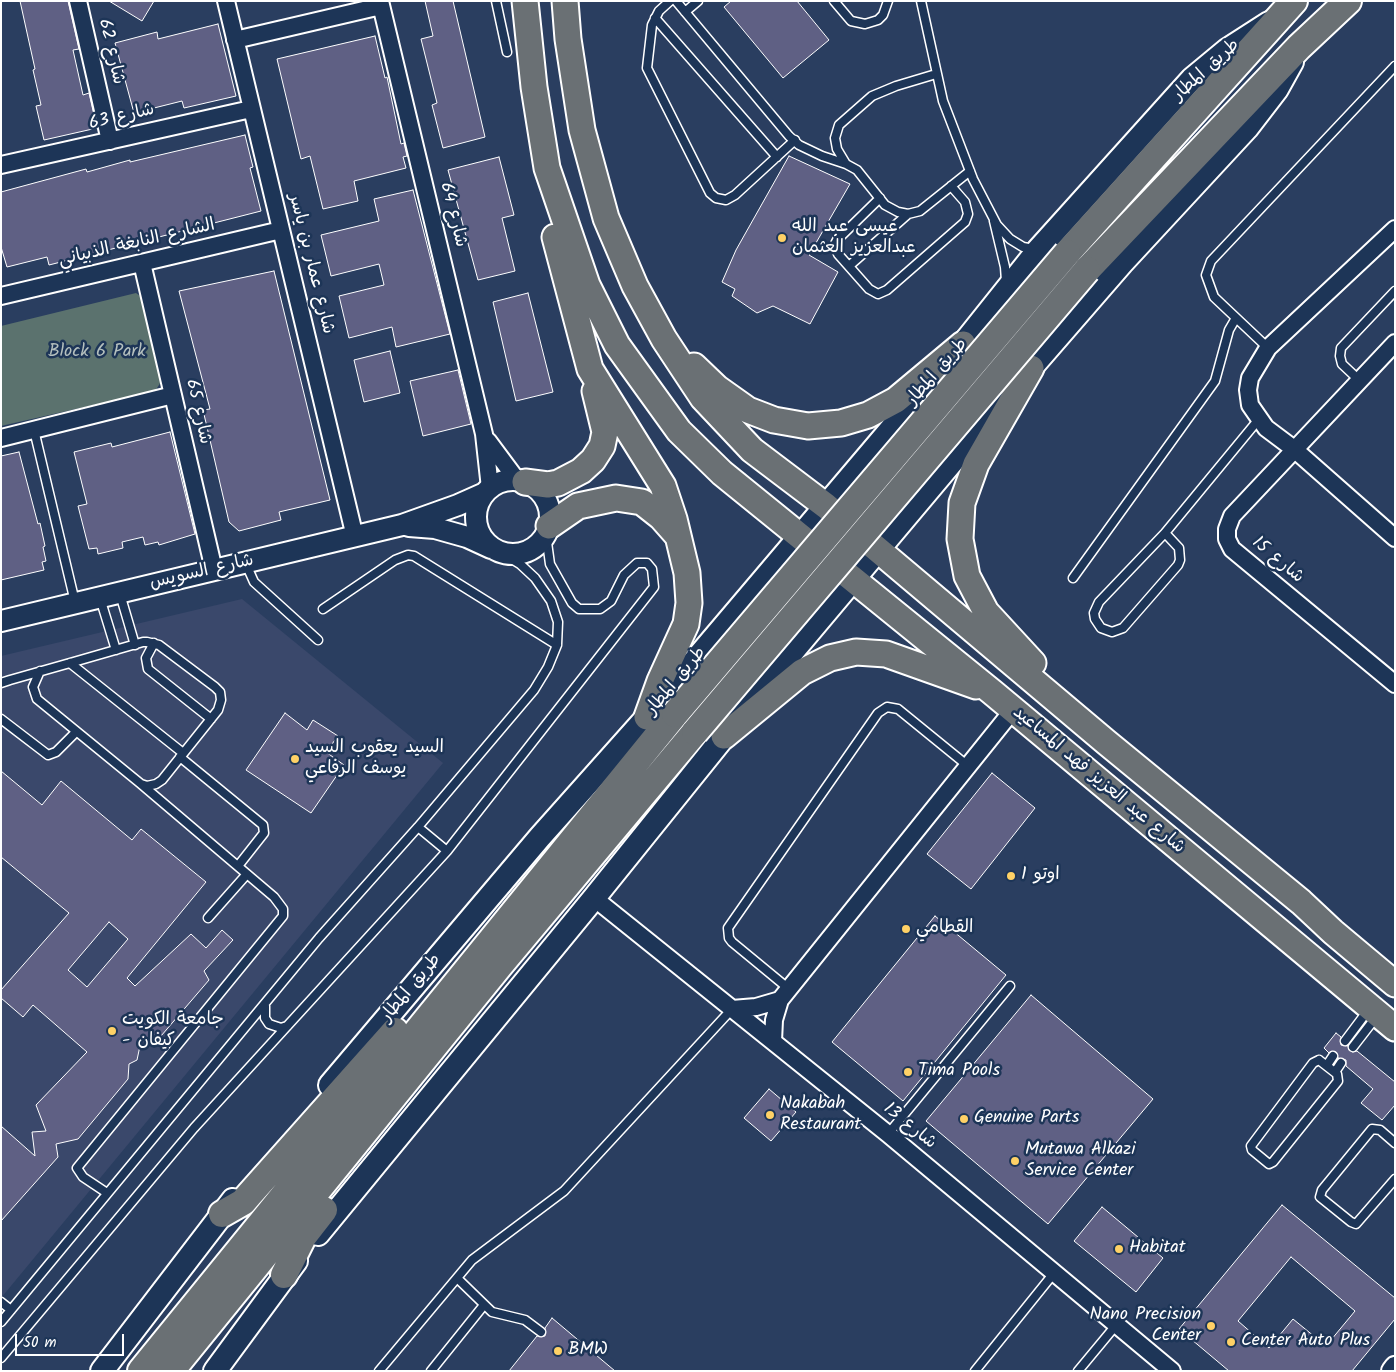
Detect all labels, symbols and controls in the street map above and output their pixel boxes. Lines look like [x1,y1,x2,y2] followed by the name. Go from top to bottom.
[92,17,128,87] street label: شارع 62
[1169,35,1245,107] street label: طريق المطار
[87,100,157,136] street label: شارع 63
[434,180,470,250] street label: شارع 64
[282,192,338,336] street label: شارع عمار بن ياسر
[57,216,217,272] street label: الشارع النابغة الذبياني
[792,217,916,260] place label: عيسى عبد الله عبدالعزيز العثمان
[776,232,788,244] marker: عيسى عبد الله عبدالعزيز العثمان
[903,335,973,411] street label: طريق المطار
[48,342,146,364] park label: Block 6 Park
[179,377,215,447] street label: شارع 65
[1247,533,1307,589] street label: شارع 15
[148,551,256,595] street label: شارع السويس
[642,643,712,721] street label: طريق المطار
[1008,703,1188,859] street label: شارع عبد العزيز فهد المساعيد
[305,738,444,781] place label: السيد يعقوب السيد يوسف الرفاعي
[289,753,301,765] marker: السيد يعقوب السيد يوسف الرفاعي
[1021,865,1060,887] place label: اوتو 1
[1005,870,1017,882] marker: اوتو 1
[916,918,973,940] place label: القطامي
[900,923,912,935] marker: القطامي
[377,950,447,1028] street label: طريق المطار
[122,1010,224,1052] place label: جامعة الكويت - كيفان
[106,1025,118,1037] marker: جامعة الكويت - كيفان
[918,1061,1000,1083] place label: Tima Pools
[902,1066,914,1078] marker: Tima Pools
[780,1094,861,1136] place label: Nakabah Restaurant
[878,1099,940,1155] street label: شارع 13
[974,1108,1079,1130] place label: Genuine Parts
[764,1109,776,1121] marker: Nakabah Restaurant
[958,1113,970,1125] marker: Genuine Parts
[1025,1140,1135,1182] place label: Mutawa Alkazi Service Center
[1009,1155,1021,1167] marker: Mutawa Alkazi Service Center
[1129,1238,1186,1260] place label: Habitat
[1113,1243,1125,1255] marker: Habitat
[1090,1305,1201,1348] place label: Nano Precision Center
[1205,1320,1217,1332] marker: Nano Precision Center
[18,1324,126,1356] scale bar
[23,1331,57,1355] text: 50 m
[1241,1331,1370,1353] place label: Center Auto Plus
[1225,1336,1237,1348] marker: Center Auto Plus
[568,1340,608,1362] place label: BMW
[552,1345,564,1357] marker: BMW

